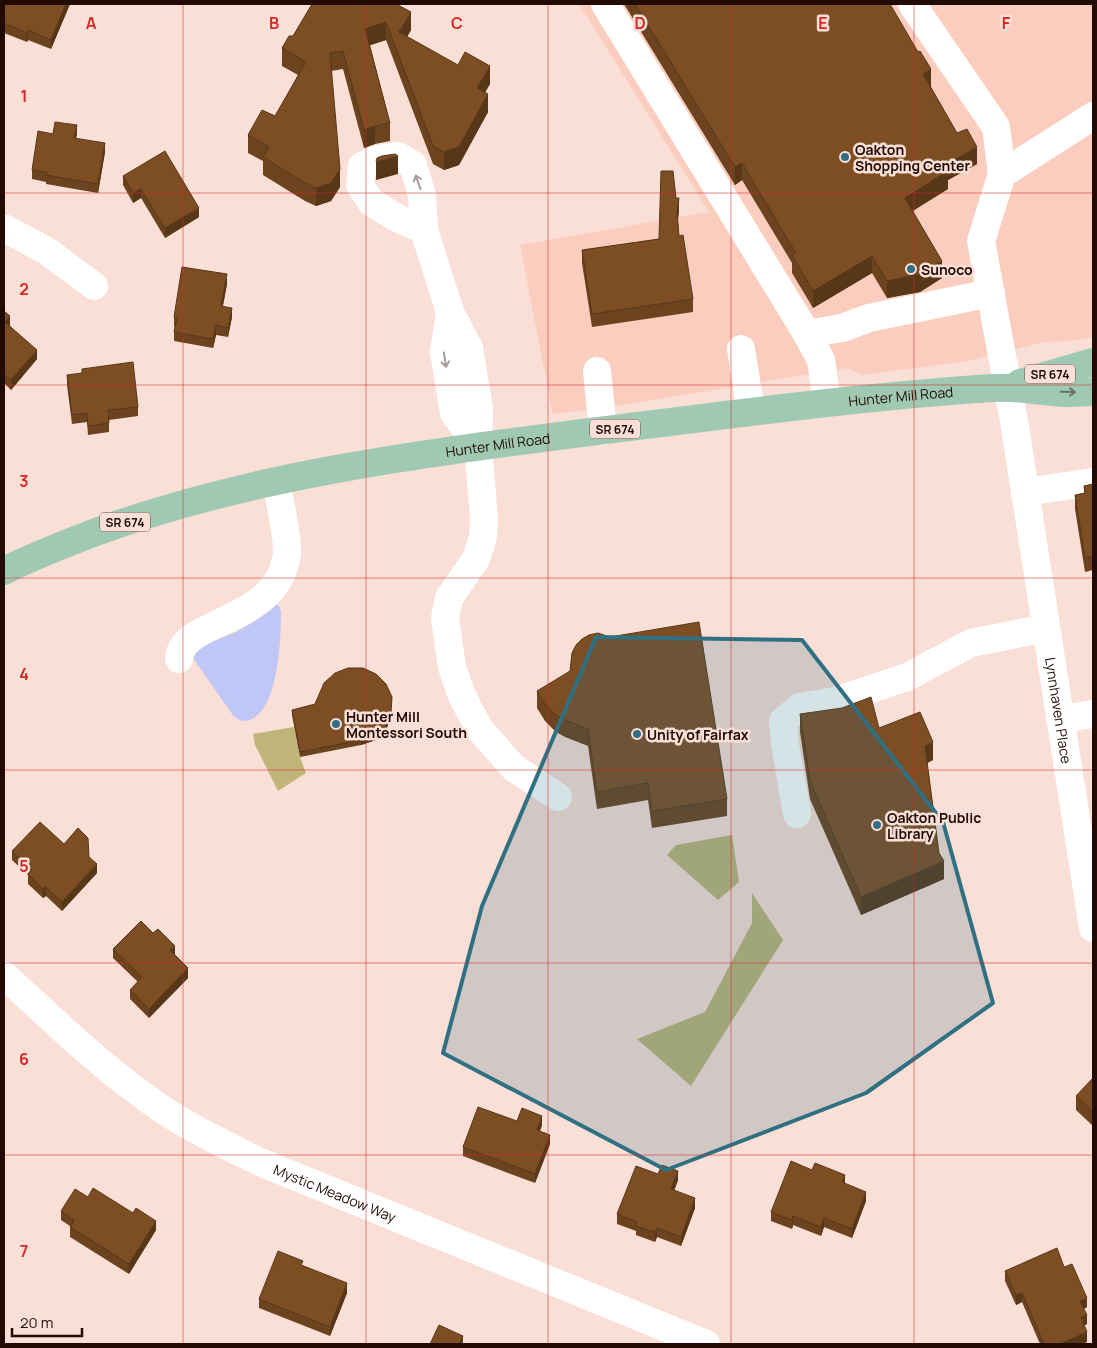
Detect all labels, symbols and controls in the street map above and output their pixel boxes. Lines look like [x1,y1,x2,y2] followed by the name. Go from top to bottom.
[86,12,97,34] text: A
[269,12,279,34] text: B
[451,12,463,34] text: C
[634,12,646,34] text: D
[818,12,828,34] text: E
[1002,12,1011,34] text: F
[20,85,28,107] text: 1
[855,140,970,175] place label: Oakton Shopping Center
[839,151,851,163] marker: Oakton Shopping Center
[413,174,422,190] one-way arrow
[921,260,973,279] place label: Sunoco
[905,263,917,275] marker: Sunoco
[19,278,29,300] text: 2
[441,352,451,368] one-way arrow
[1025,364,1075,384] road number: SR 674
[847,381,954,410] street label: Hunter Mill Road
[1060,388,1076,397] one-way arrow
[590,419,640,438] road number: SR 674
[444,428,551,461] street label: Hunter Mill Road
[19,470,29,492] text: 3
[100,512,150,532] road number: SR 674
[1041,656,1077,765] street label: Lynnhaven Place
[19,663,29,685] text: 4
[346,707,467,742] place label: Hunter Mill Montessori South
[330,718,342,730] marker: Hunter Mill Montessori South
[647,725,749,744] place label: Unity of Fairfax
[631,728,643,740] marker: Unity of Fairfax
[887,808,981,843] place label: Oakton Public Library
[871,819,883,831] marker: Oakton Public Library
[19,855,29,877] text: 5
[19,1048,29,1070] text: 6
[271,1159,400,1226] street label: Mystic Meadow Way
[20,1240,28,1262] text: 7
[12,1306,82,1338] scale bar
[20,1312,53,1333] text: 20 m

